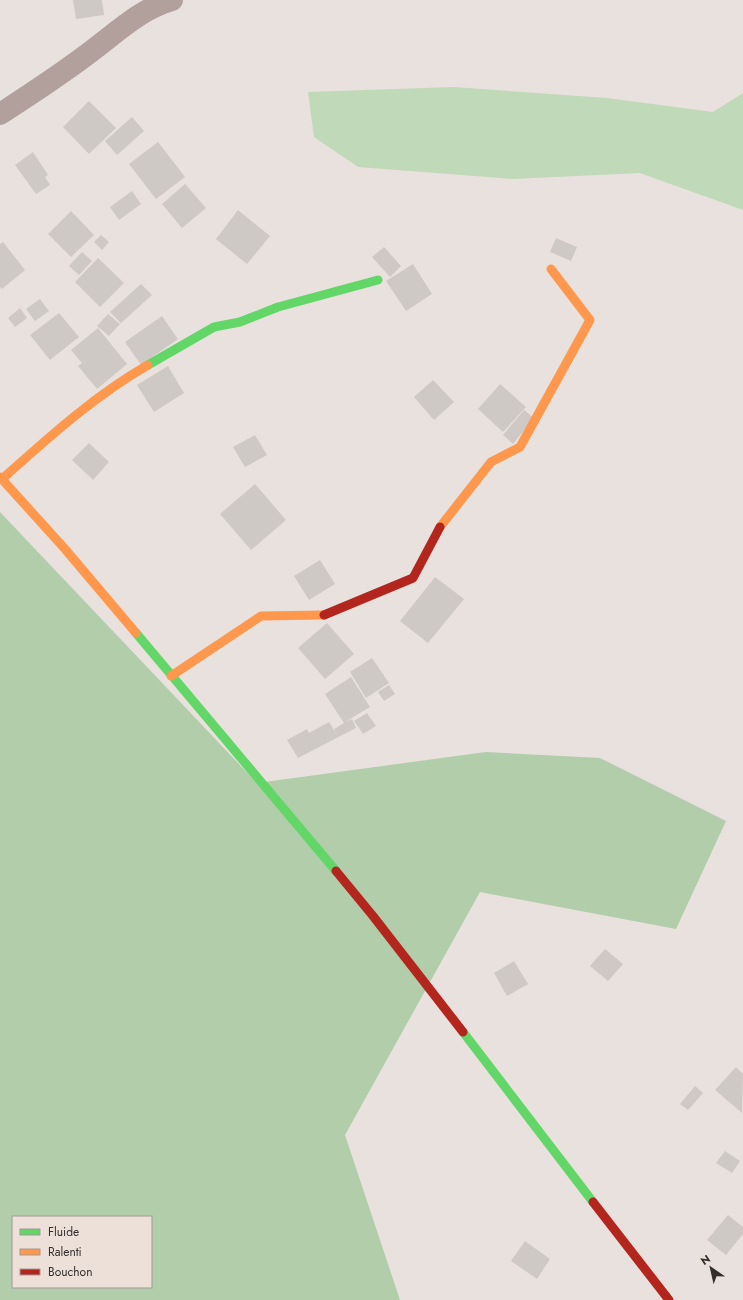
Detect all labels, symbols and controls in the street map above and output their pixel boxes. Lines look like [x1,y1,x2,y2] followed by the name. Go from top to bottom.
[12,1216,152,1288] legend
[48,1223,79,1241] text: Fluide
[48,1243,82,1261] text: Ralenti
[691,1248,731,1288] north arrow
[697,1251,714,1269] text: N
[48,1263,92,1281] text: Bouchon

